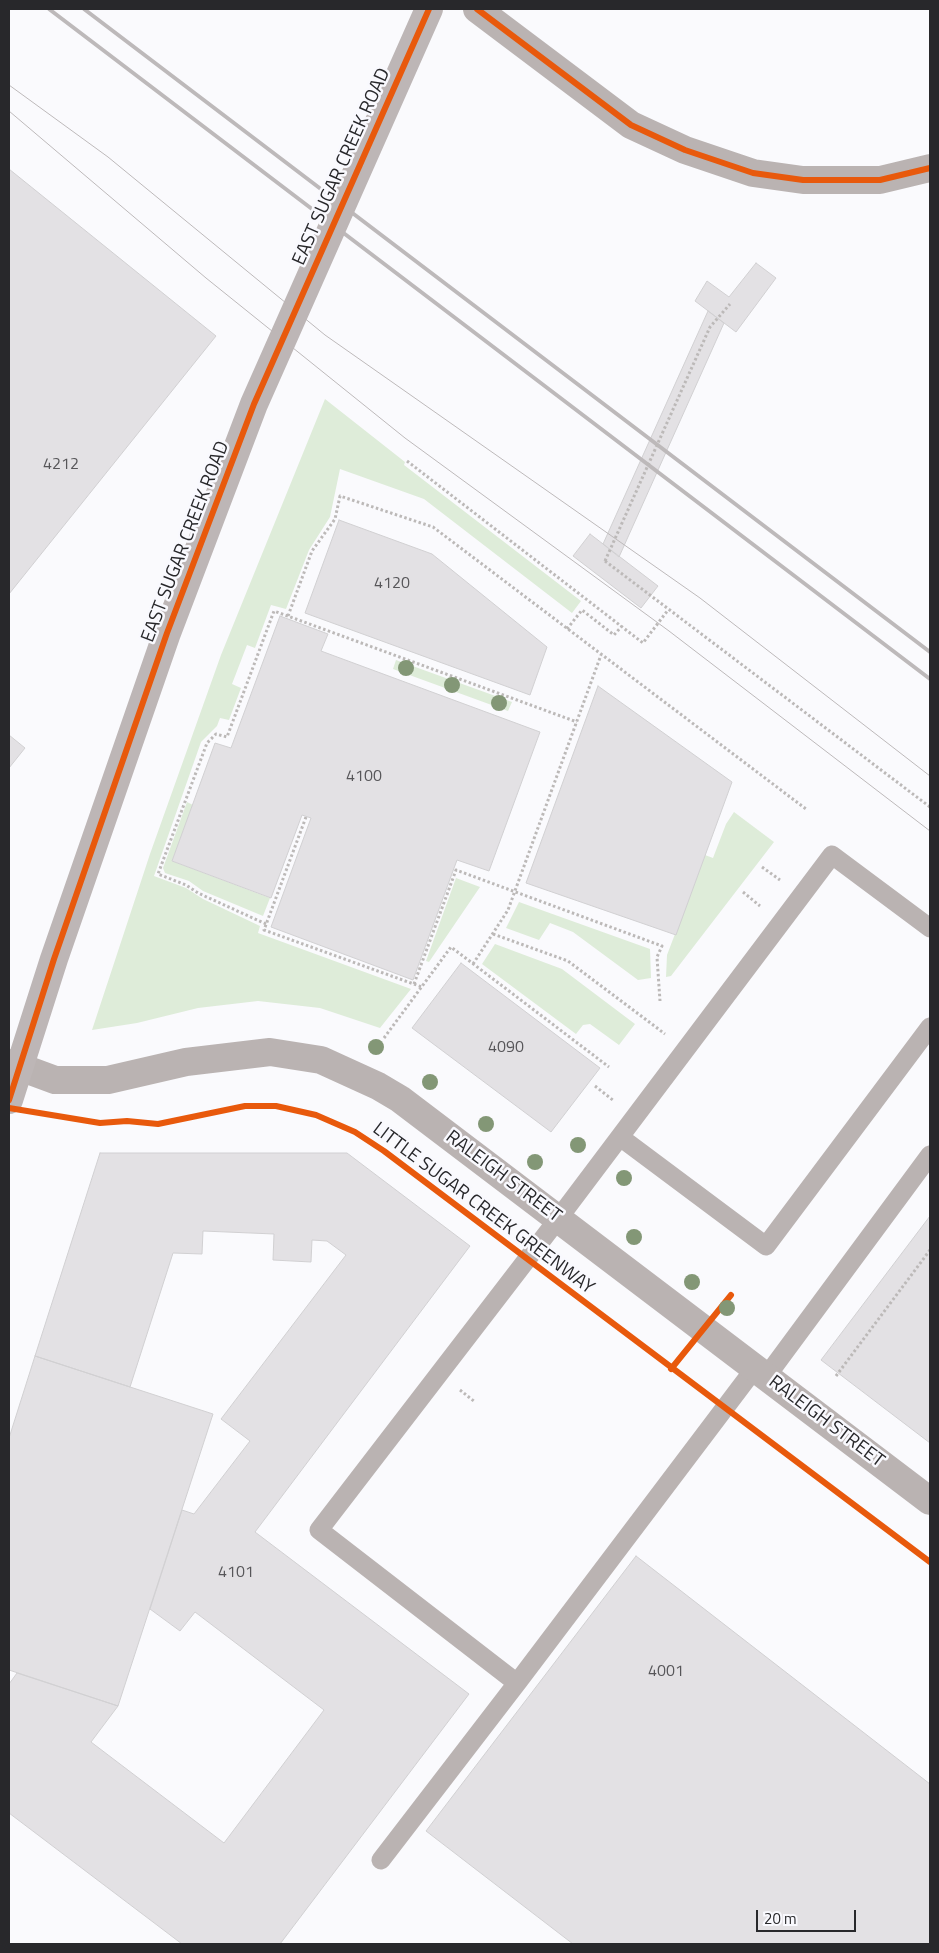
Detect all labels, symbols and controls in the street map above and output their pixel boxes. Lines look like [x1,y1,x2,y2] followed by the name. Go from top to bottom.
[288,65,396,269] street label: EAST SUGAR CREEK ROAD
[137,438,235,646] street label: EAST SUGAR CREEK ROAD
[43,455,79,475] house number: 4212
[374,574,410,594] house number: 4120
[346,767,382,787] house number: 4100
[488,1038,524,1058] house number: 4090
[368,1118,598,1300] street label: LITTLE SUGAR CREEK GREENWAY
[441,1126,565,1228] street label: RALEIGH STREET
[764,1371,888,1473] street label: RALEIGH STREET
[218,1563,254,1583] house number: 4101
[648,1662,684,1682] house number: 4001
[759,1900,859,1932] scale bar
[764,1907,797,1930] text: 20 m

